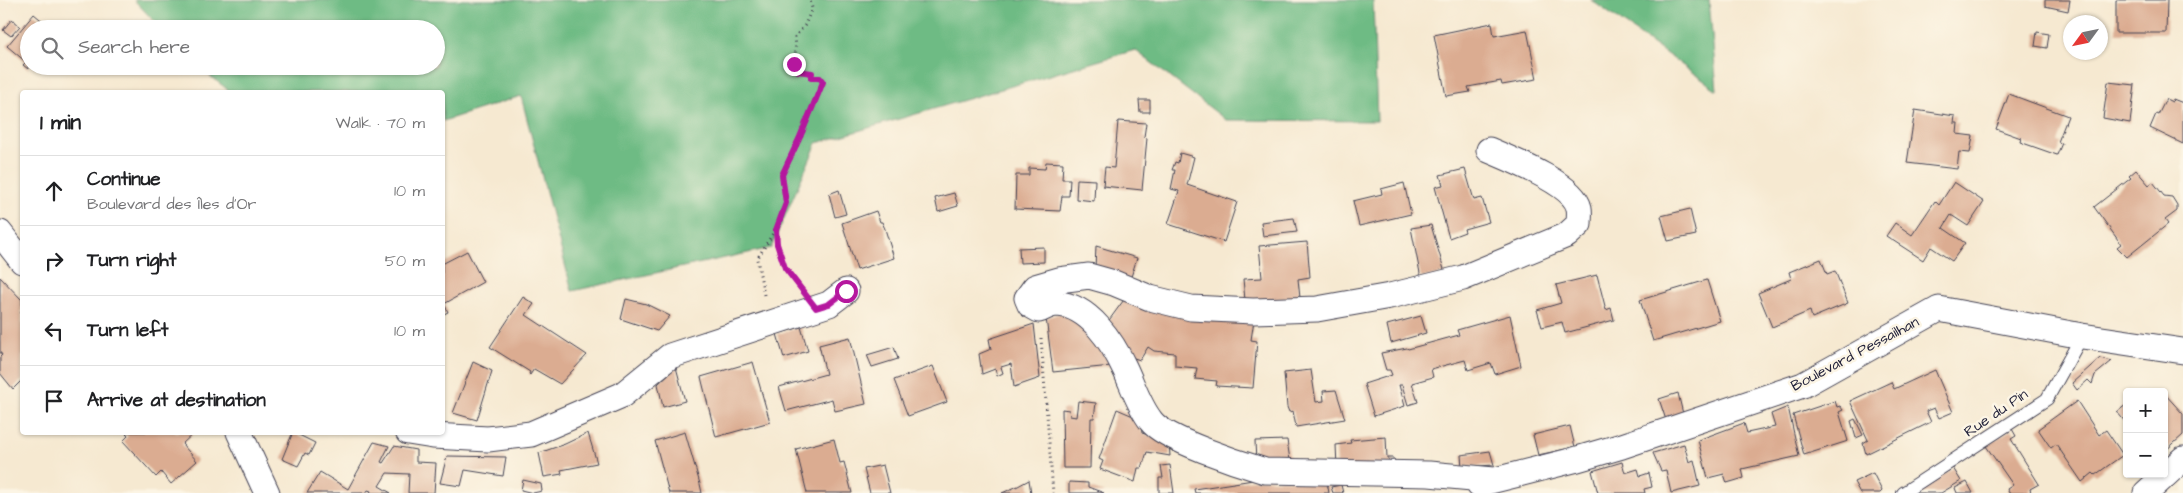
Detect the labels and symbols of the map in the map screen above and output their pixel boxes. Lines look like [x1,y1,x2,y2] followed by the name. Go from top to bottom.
[2063,15,2108,60] north arrow
[783,53,806,76] route end
[835,280,858,303] route start
[1787,311,1923,397] street label: Boulevard Pessailhan
[1960,384,2033,442] street label: Rue du Pin

